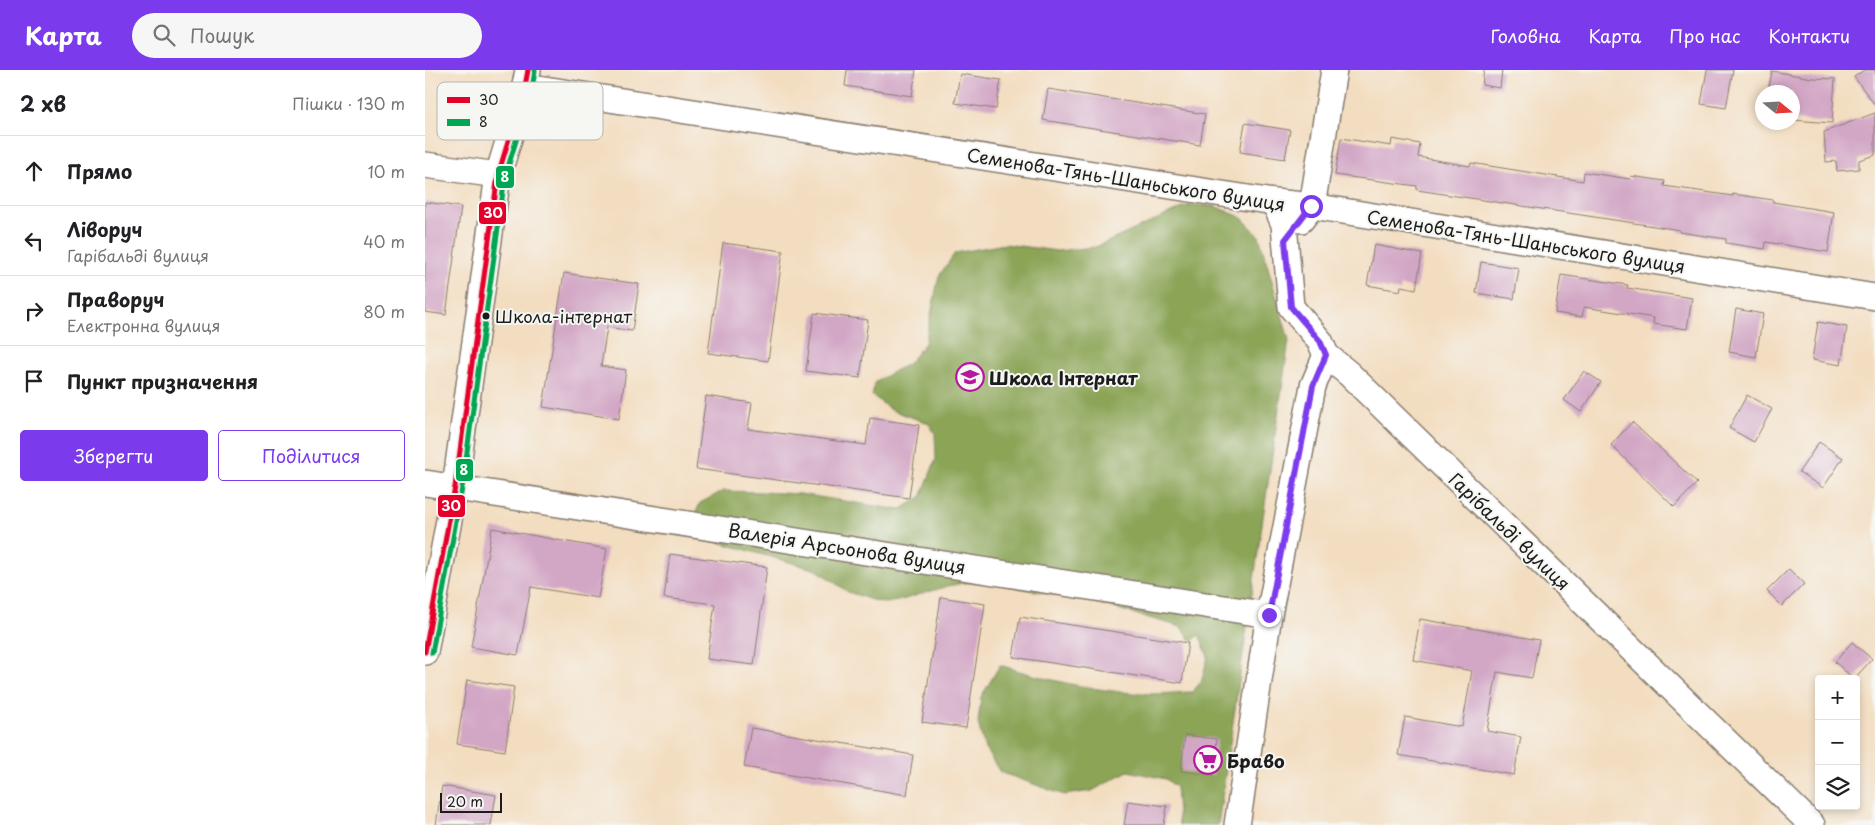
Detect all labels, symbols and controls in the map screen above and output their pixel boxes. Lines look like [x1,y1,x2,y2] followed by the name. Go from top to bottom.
[132,13,482,58] search box
[25,17,102,53] text: Карта
[150,21,178,49] icon: search
[190,21,254,49] text: Пошук
[1490,22,1560,49] text: Головна
[1588,22,1641,49] text: Карта
[1669,22,1741,49] text: Про нас
[1769,22,1850,49] text: Контакти
[437,82,603,140] legend
[1755,85,1800,130] north arrow
[20,87,66,119] text: 2 хв
[479,89,498,110] text: 30
[292,91,405,115] text: Пішки · 130 m
[479,111,488,132] text: 8
[965,140,1287,218] street label: Семенова-Тянь-Шаньського вулиця
[20,157,48,185] icon: ahead
[67,157,132,185] text: Прямо
[368,159,405,183] text: 10 m
[495,165,515,189] line badge: 8
[501,166,510,187] text: 8
[1300,195,1323,218] route start
[478,201,507,225] line badge: 30
[483,202,503,223] text: 30
[1365,202,1687,280] street label: Семенова-Тянь-Шаньського вулиця
[67,215,143,243] text: Ліворуч
[20,227,48,255] icon: left
[363,229,405,253] text: 40 m
[67,243,209,267] text: Гарібальді вулиця
[67,285,164,313] text: Праворуч
[20,297,48,325] icon: right
[363,299,405,323] text: 80 m
[495,303,632,329] place label: Школа-інтернат
[481,311,491,321] marker: Школа-інтернат
[67,313,220,337] text: Електронна вулиця
[955,362,985,392] school or university icon: Школа Інтернат
[989,364,1138,391] place label: Школа Інтернат
[20,367,48,395] icon: arrive
[67,367,258,395] text: Пункт призначення
[20,430,208,481] button: Зберегти
[218,430,405,481] button: Поділитися
[455,458,474,482] line badge: 8
[460,459,469,480] text: 8
[1443,466,1577,596] street label: Гарібальді вулиця
[437,494,466,518] line badge: 30
[441,495,461,516] text: 30
[726,516,968,580] street label: Валерія Арсьонова вулиця
[1258,604,1281,627] route end
[1815,675,1860,810] map controls
[1815,675,1860,720] button: +
[1815,720,1860,765] button: −
[1193,745,1223,775] supermarket icon: Браво
[1227,747,1285,774] place label: Браво
[1815,765,1860,810] button: layers
[440,790,503,813] scale bar
[447,791,483,812] text: 20 m

